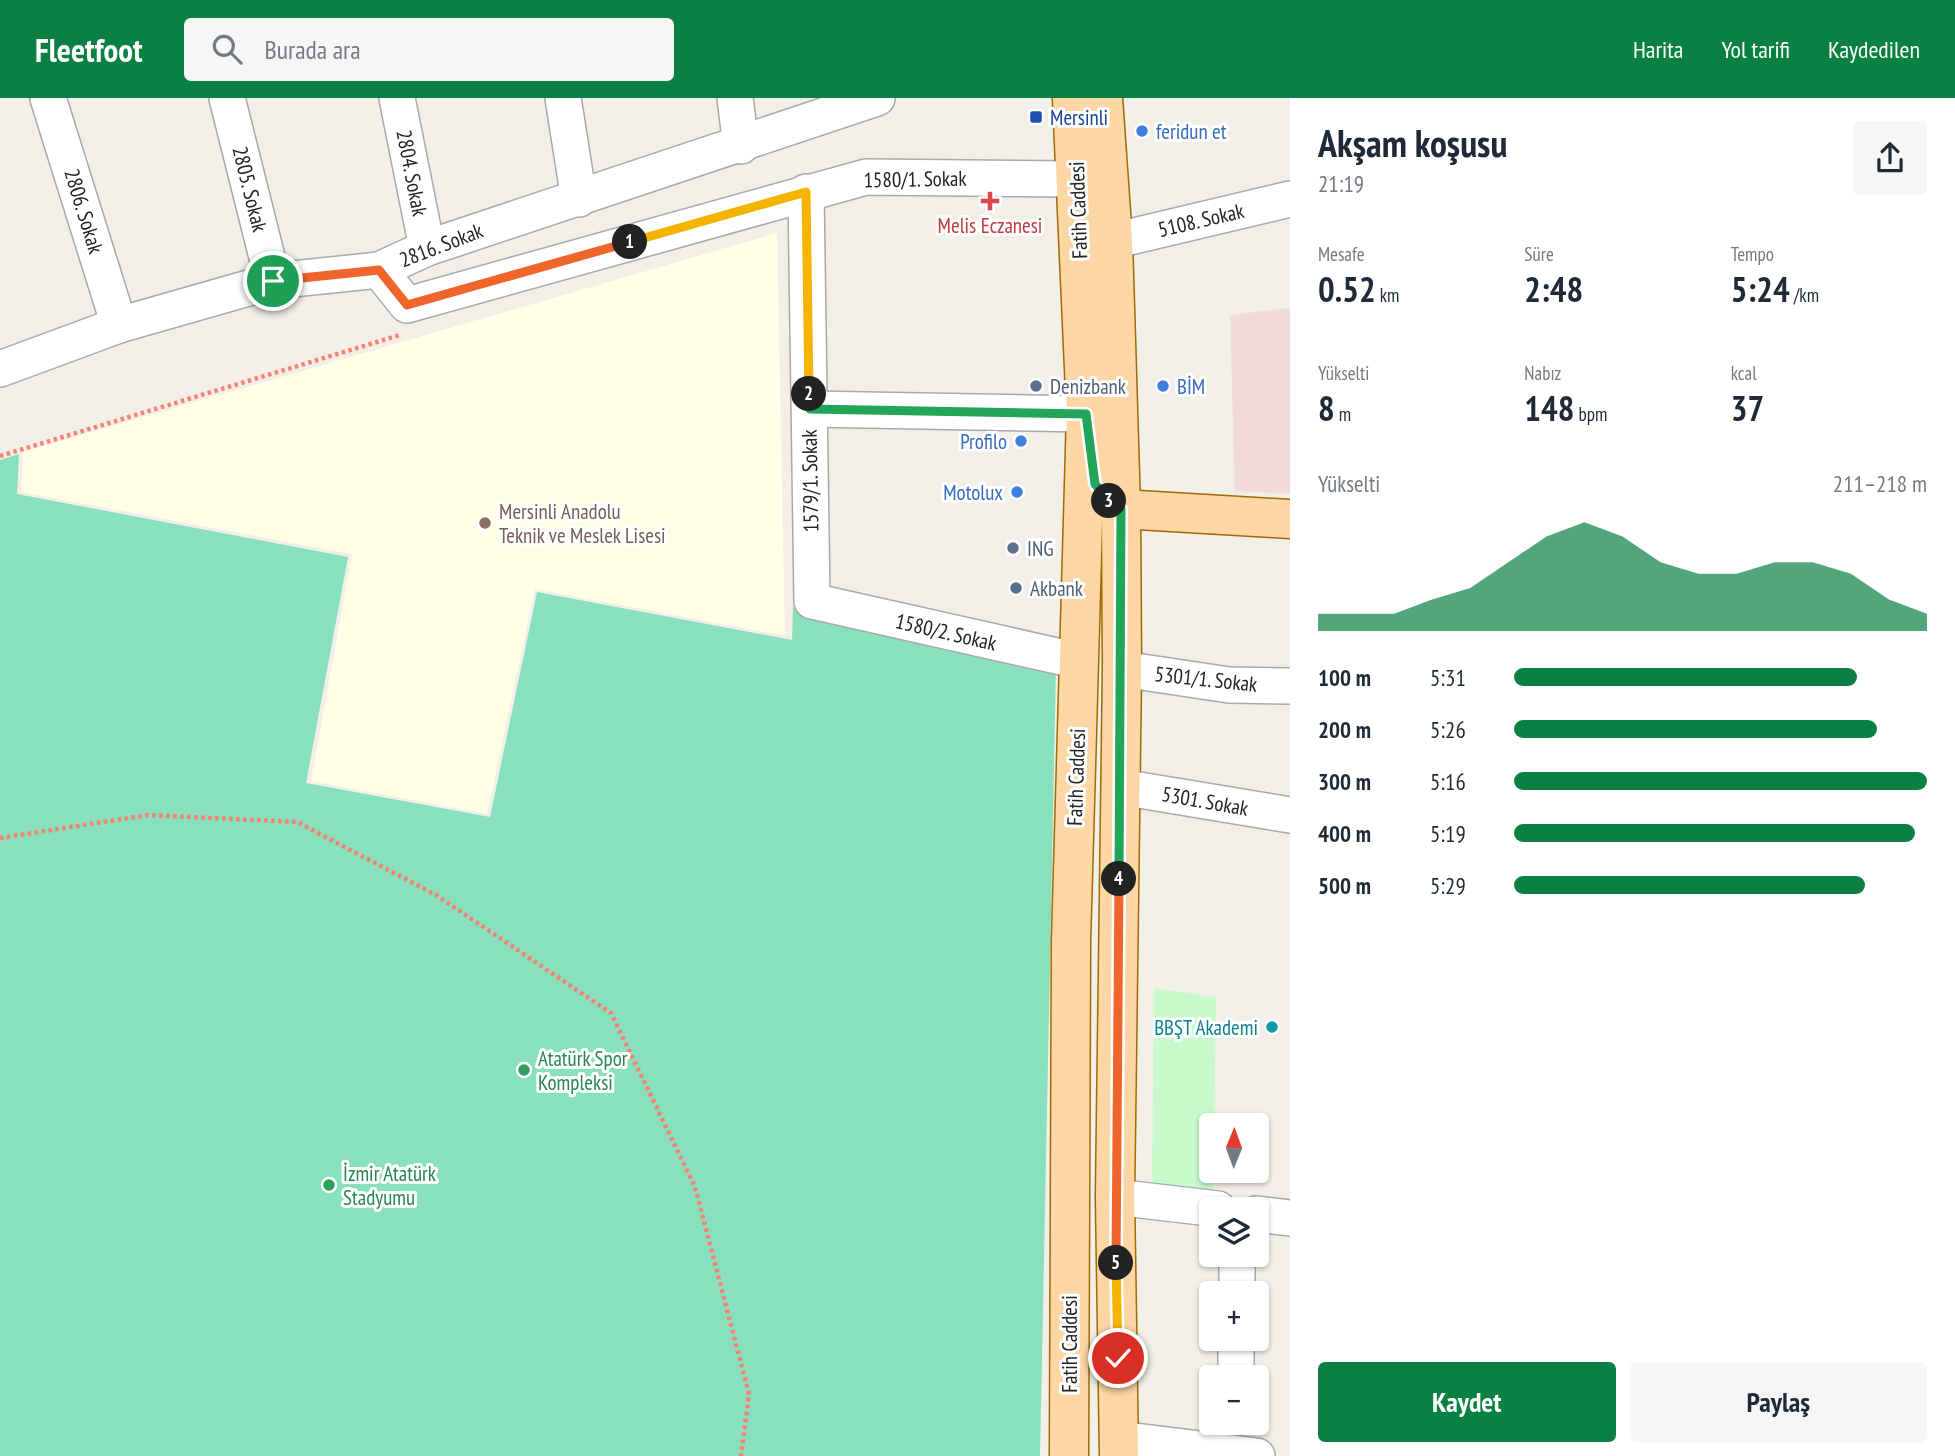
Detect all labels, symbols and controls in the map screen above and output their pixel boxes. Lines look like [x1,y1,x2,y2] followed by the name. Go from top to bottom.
[184,18,674,81] search box
[35,28,142,71] text: Fleetfoot
[208,30,246,68] icon: search
[264,33,361,66] text: Burada ara
[1633,34,1683,65] text: Harita
[1721,34,1790,65] text: Yol tarifi
[1828,34,1920,65] text: Kaydedilen
[1050,104,1108,131] place label: Mersinli
[1028,109,1044,125] marker: Mersinli
[1156,118,1227,145] place label: feridun et
[1318,118,1507,167] text: Akşam koşusu
[1853,121,1927,195] button: share
[1134,123,1150,139] marker: feridun et
[390,128,434,218] street label: 2804. Sokak
[226,143,274,235] street label: 2805. Sokak
[1063,161,1093,259] street label: Fatih Caddesi
[58,165,110,257] street label: 2806. Sokak
[863,165,967,193] street label: 1580/1. Sokak
[1318,169,1364,198] text: 21:19
[982,193,998,209] marker: Melis Eczanesi
[1155,197,1247,243] street label: 5108. Sokak
[938,212,1042,239] place label: Melis Eczanesi
[395,217,487,273] street label: 2816. Sokak
[612,225,648,260] pin: 1
[625,229,634,253] text: 1
[1318,242,1365,266] text: Mesafe
[1524,242,1554,266] text: Süre
[1731,242,1774,266] text: Tempo
[243,251,303,311] pin
[254,262,292,300] icon: arrive
[1318,266,1376,312] text: 0.52
[1524,266,1583,312] text: 2:48
[1731,266,1790,312] text: 5:24
[1376,283,1399,307] text: km
[1790,283,1819,307] text: /km
[1318,361,1369,385] text: Yükselti
[1524,361,1561,385] text: Nabız
[1731,361,1757,385] text: kcal
[1050,373,1126,400] place label: Denizbank
[1177,373,1205,400] place label: BİM
[792,376,826,412] pin: 2
[1028,378,1044,394] marker: Denizbank
[1155,378,1171,394] marker: BİM
[804,381,813,405] text: 2
[1318,385,1335,431] text: 8
[1524,385,1575,431] text: 148
[1731,385,1764,431] text: 37
[1335,402,1351,426] text: m
[1575,402,1607,426] text: bpm
[960,428,1007,455] place label: Profilo
[796,429,824,533] street label: 1579/1. Sokak
[1013,433,1029,449] marker: Profilo
[1318,469,1380,498] text: Yükselti
[1833,469,1927,498] text: 211–218 m
[943,479,1003,506] place label: Motolux
[1009,484,1025,500] marker: Motolux
[1092,484,1126,518] pin: 3
[1104,488,1113,512] text: 3
[499,498,666,549] place label: Mersinli Anadolu Teknik ve Meslek Lisesi
[477,515,493,531] marker: Mersinli Anadolu Teknik ve Meslek Lisesi
[1027,535,1054,562] place label: ING
[1005,540,1021,556] marker: ING
[1030,575,1083,602] place label: Akbank
[1008,580,1024,596] marker: Akbank
[893,607,999,657] street label: 1580/2. Sokak
[1153,660,1259,698] street label: 5301/1. Sokak
[1318,663,1371,692] text: 100 m
[1430,663,1466,692] text: 5:31
[1318,715,1371,744] text: 200 m
[1430,715,1466,744] text: 5:26
[1061,728,1091,826] street label: Fatih Caddesi
[1318,767,1371,796] text: 300 m
[1430,767,1466,796] text: 5:16
[1160,780,1250,822] street label: 5301. Sokak
[1318,819,1371,848] text: 400 m
[1430,819,1466,848] text: 5:19
[1102,862,1136,896] pin: 4
[1114,866,1123,890] text: 4
[1318,871,1371,900] text: 500 m
[1430,871,1466,900] text: 5:29
[1154,1014,1258,1041] place label: BBŞT Akademi
[1264,1019,1280,1035] marker: BBŞT Akademi
[538,1045,628,1096] place label: Atatürk Spor Kompleksi
[516,1062,532,1078] marker: Atatürk Spor Kompleksi
[1199,1113,1269,1183] north arrow
[1199,1113,1269,1435] map controls
[343,1160,436,1211] place label: İzmir Atatürk Stadyumu
[321,1177,337,1193] marker: İzmir Atatürk Stadyumu
[1199,1197,1269,1267] button: layers
[1098,1246,1134,1280] pin: 5
[1111,1250,1120,1274] text: 5
[1199,1281,1269,1351] button: +
[1056,1295,1083,1393] street label: Fatih Caddesi
[1088,1328,1148,1388] pin
[1099,1339,1137,1377] icon: check
[1318,1362,1616,1442] button: Kaydet
[1630,1362,1927,1442] button: Paylaş
[1199,1365,1269,1435] button: −

